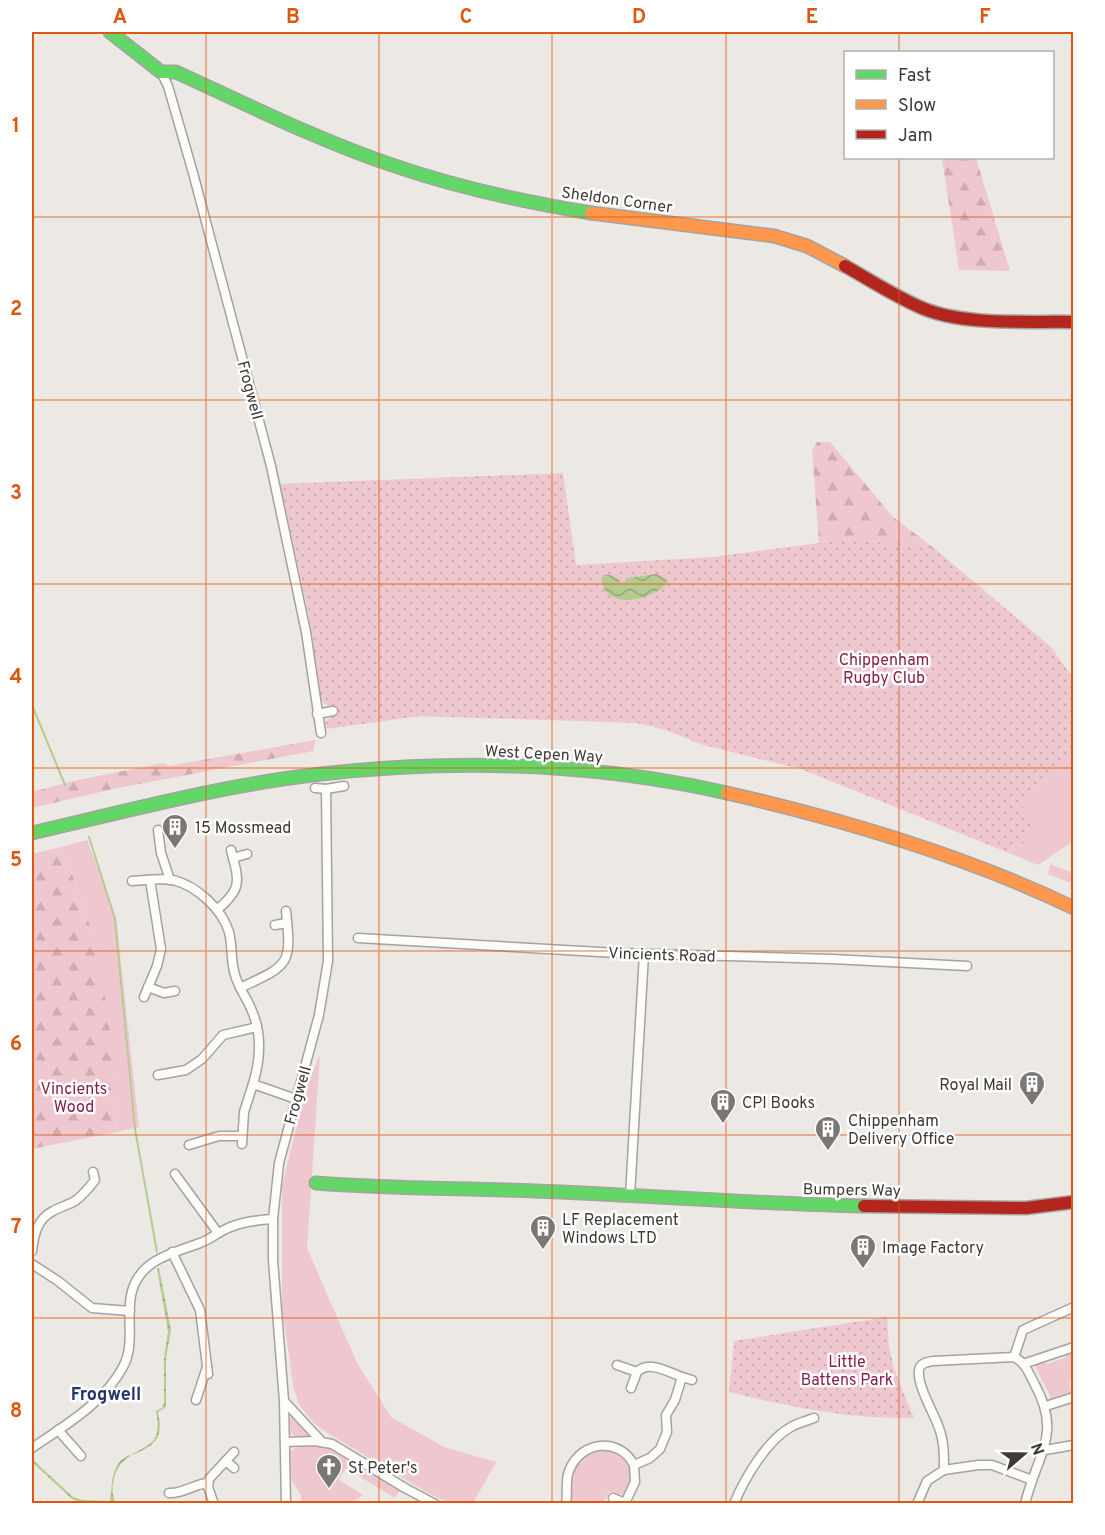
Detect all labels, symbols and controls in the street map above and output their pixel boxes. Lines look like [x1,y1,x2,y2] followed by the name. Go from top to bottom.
[113,5,127,31] text: A
[286,5,300,31] text: B
[460,5,472,31] text: C
[632,5,646,31] text: D
[806,5,818,31] text: E
[979,5,991,31] text: F
[844,51,1054,159] legend
[898,65,931,88] text: Fast
[898,95,936,118] text: Slow
[12,114,20,140] text: 1
[898,125,933,148] text: Jam
[560,183,674,219] street label: Sheldon Corner
[10,297,22,323] text: 2
[232,359,267,422] street label: Frogwell
[10,481,22,507] text: 3
[839,651,929,689] park label: Chippenham Rugby Club
[10,665,22,691] text: 4
[484,742,604,768] street label: West Cepen Way
[160,812,190,850] building icon: 15 Mossmead
[195,819,291,839] place label: 15 Mossmead
[10,848,22,874] text: 5
[608,944,716,968] street label: Vincients Road
[10,1032,22,1058] text: 6
[281,1064,317,1127] street label: Frogwell
[1017,1069,1047,1107] building icon: Royal Mail
[939,1076,1012,1096] place label: Royal Mail
[41,1080,107,1118] park label: Vincients Wood
[708,1087,738,1125] building icon: CPI Books
[742,1094,815,1114] place label: CPI Books
[848,1112,954,1150] place label: Chippenham Delivery Office
[813,1114,843,1152] building icon: Chippenham Delivery Office
[803,1180,901,1202] street label: Bumpers Way
[562,1211,679,1249] place label: LF Replacement Windows LTD
[528,1213,558,1251] building icon: LF Replacement Windows LTD
[11,1215,21,1241] text: 7
[848,1232,878,1270] building icon: Image Factory
[882,1239,984,1259] place label: Image Factory
[801,1353,893,1391] park label: Little Battens Park
[71,1384,141,1407] district label: Frogwell
[10,1399,22,1425] text: 8
[994,1424,1054,1484] north arrow
[1025,1441,1048,1458] text: N
[314,1452,344,1490] church icon: St Peter's
[348,1459,418,1479] place label: St Peter's

